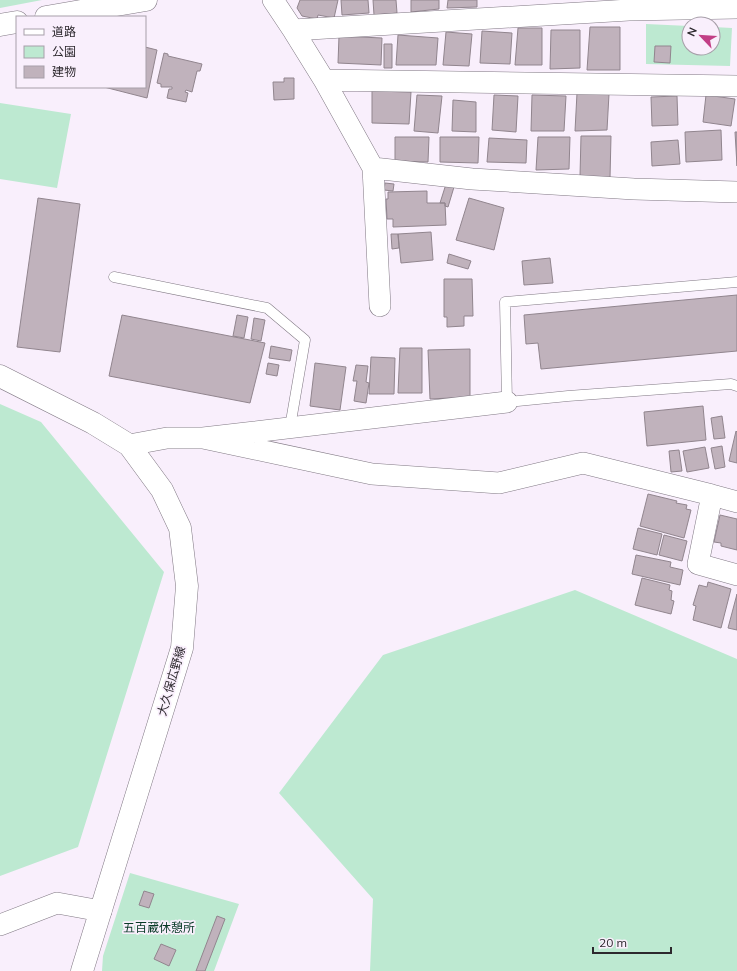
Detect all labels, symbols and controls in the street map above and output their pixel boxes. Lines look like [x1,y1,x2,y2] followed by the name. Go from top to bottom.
[16,16,146,88] legend
[681,16,721,56] north arrow
[52,24,76,39] text: 道路
[684,25,700,38] text: N
[52,44,76,59] text: 公園
[52,64,76,79] text: 建物
[154,644,188,718] street label: 大久保広野線
[123,920,195,935] park label: 五百蔵休憩所
[593,929,671,955] scale bar
[599,935,627,950] text: 20 m

